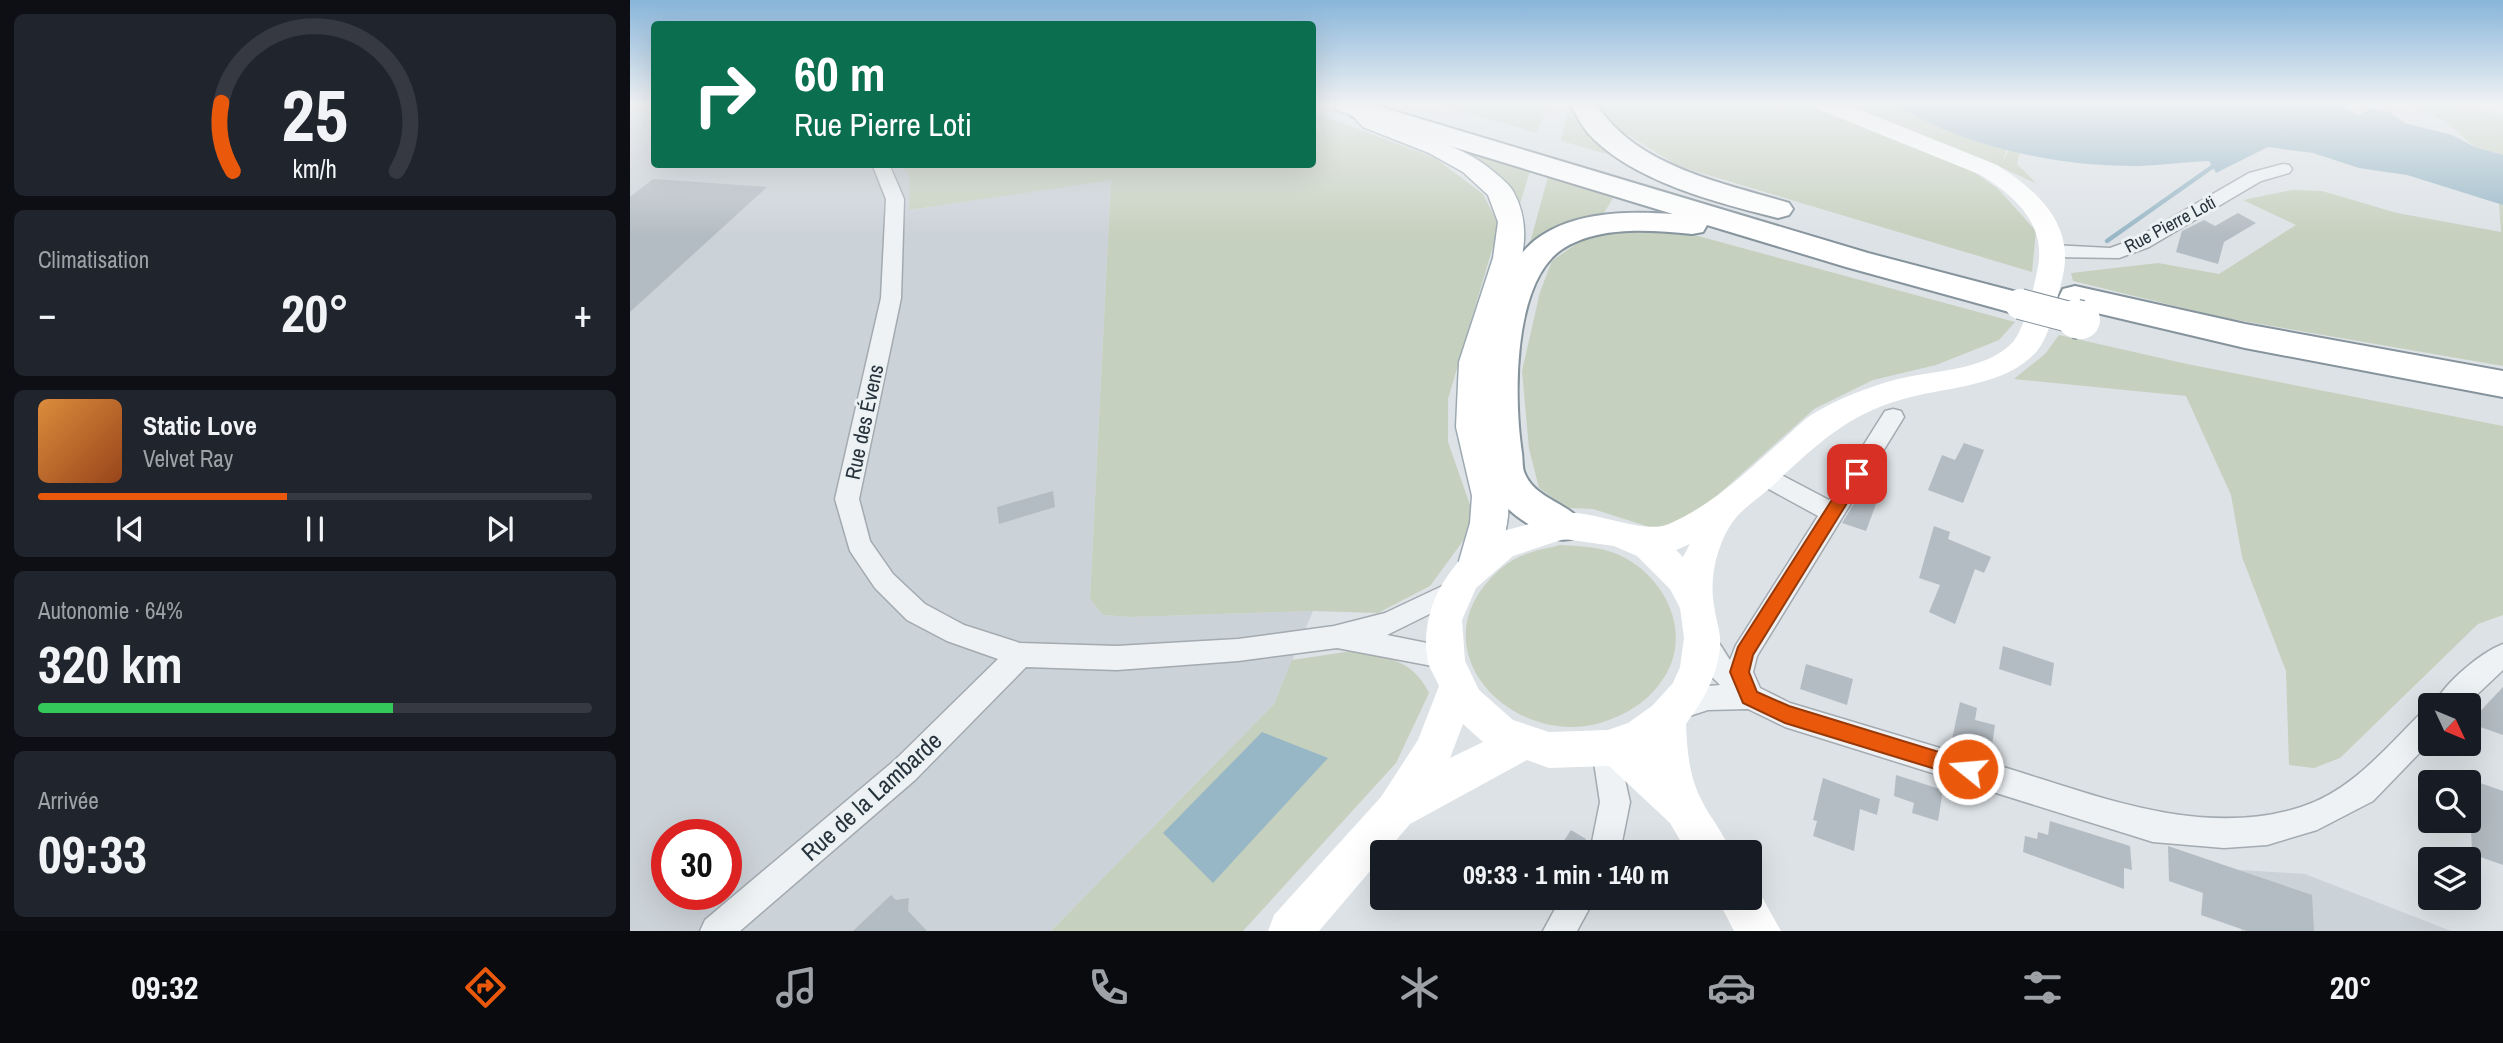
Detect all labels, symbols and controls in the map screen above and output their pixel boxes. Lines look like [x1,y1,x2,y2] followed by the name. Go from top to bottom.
[794,40,886,106] text: 60 m
[679,49,770,140] icon: right
[282,66,348,164] text: 25
[794,103,972,146] text: Rue Pierre Loti
[293,152,337,186] text: km/h
[2120,189,2220,259] street label: Rue Pierre Loti
[38,244,149,275] text: Climatisation
[281,278,349,348] text: 20°
[38,288,56,339] text: −
[574,288,592,339] text: +
[838,362,890,482] street label: Rue des Évens
[143,408,257,443] text: Static Love
[143,443,233,474] text: Velvet Ray
[1827,444,1887,504] pin
[1838,455,1876,493] icon: arrive
[111,510,149,548] icon: previous
[296,510,334,548] icon: pause
[481,510,519,548] icon: next
[38,595,183,626] text: Autonomie · 64%
[38,629,183,699] text: 320 km
[2418,693,2482,756] north arrow
[2418,693,2481,910] map controls
[794,724,948,868] street label: Rue de la Lambarde
[1931,732,2005,806] position arrow
[2418,770,2481,833] button: search
[38,785,99,816] text: Arrivée
[38,819,147,889] text: 09:33
[651,819,742,910] speed limit sign: 30
[2418,847,2481,910] button: layers
[1463,857,1669,892] text: 09:33 · 1 min · 140 m
[461,963,510,1012] icon: directions
[772,963,821,1012] icon: music
[1084,963,1133,1012] icon: phone
[1395,963,1444,1012] icon: climate
[1707,963,1756,1012] icon: car
[2018,963,2067,1012] icon: filters
[131,966,198,1009] text: 09:32
[2330,966,2372,1009] text: 20°

